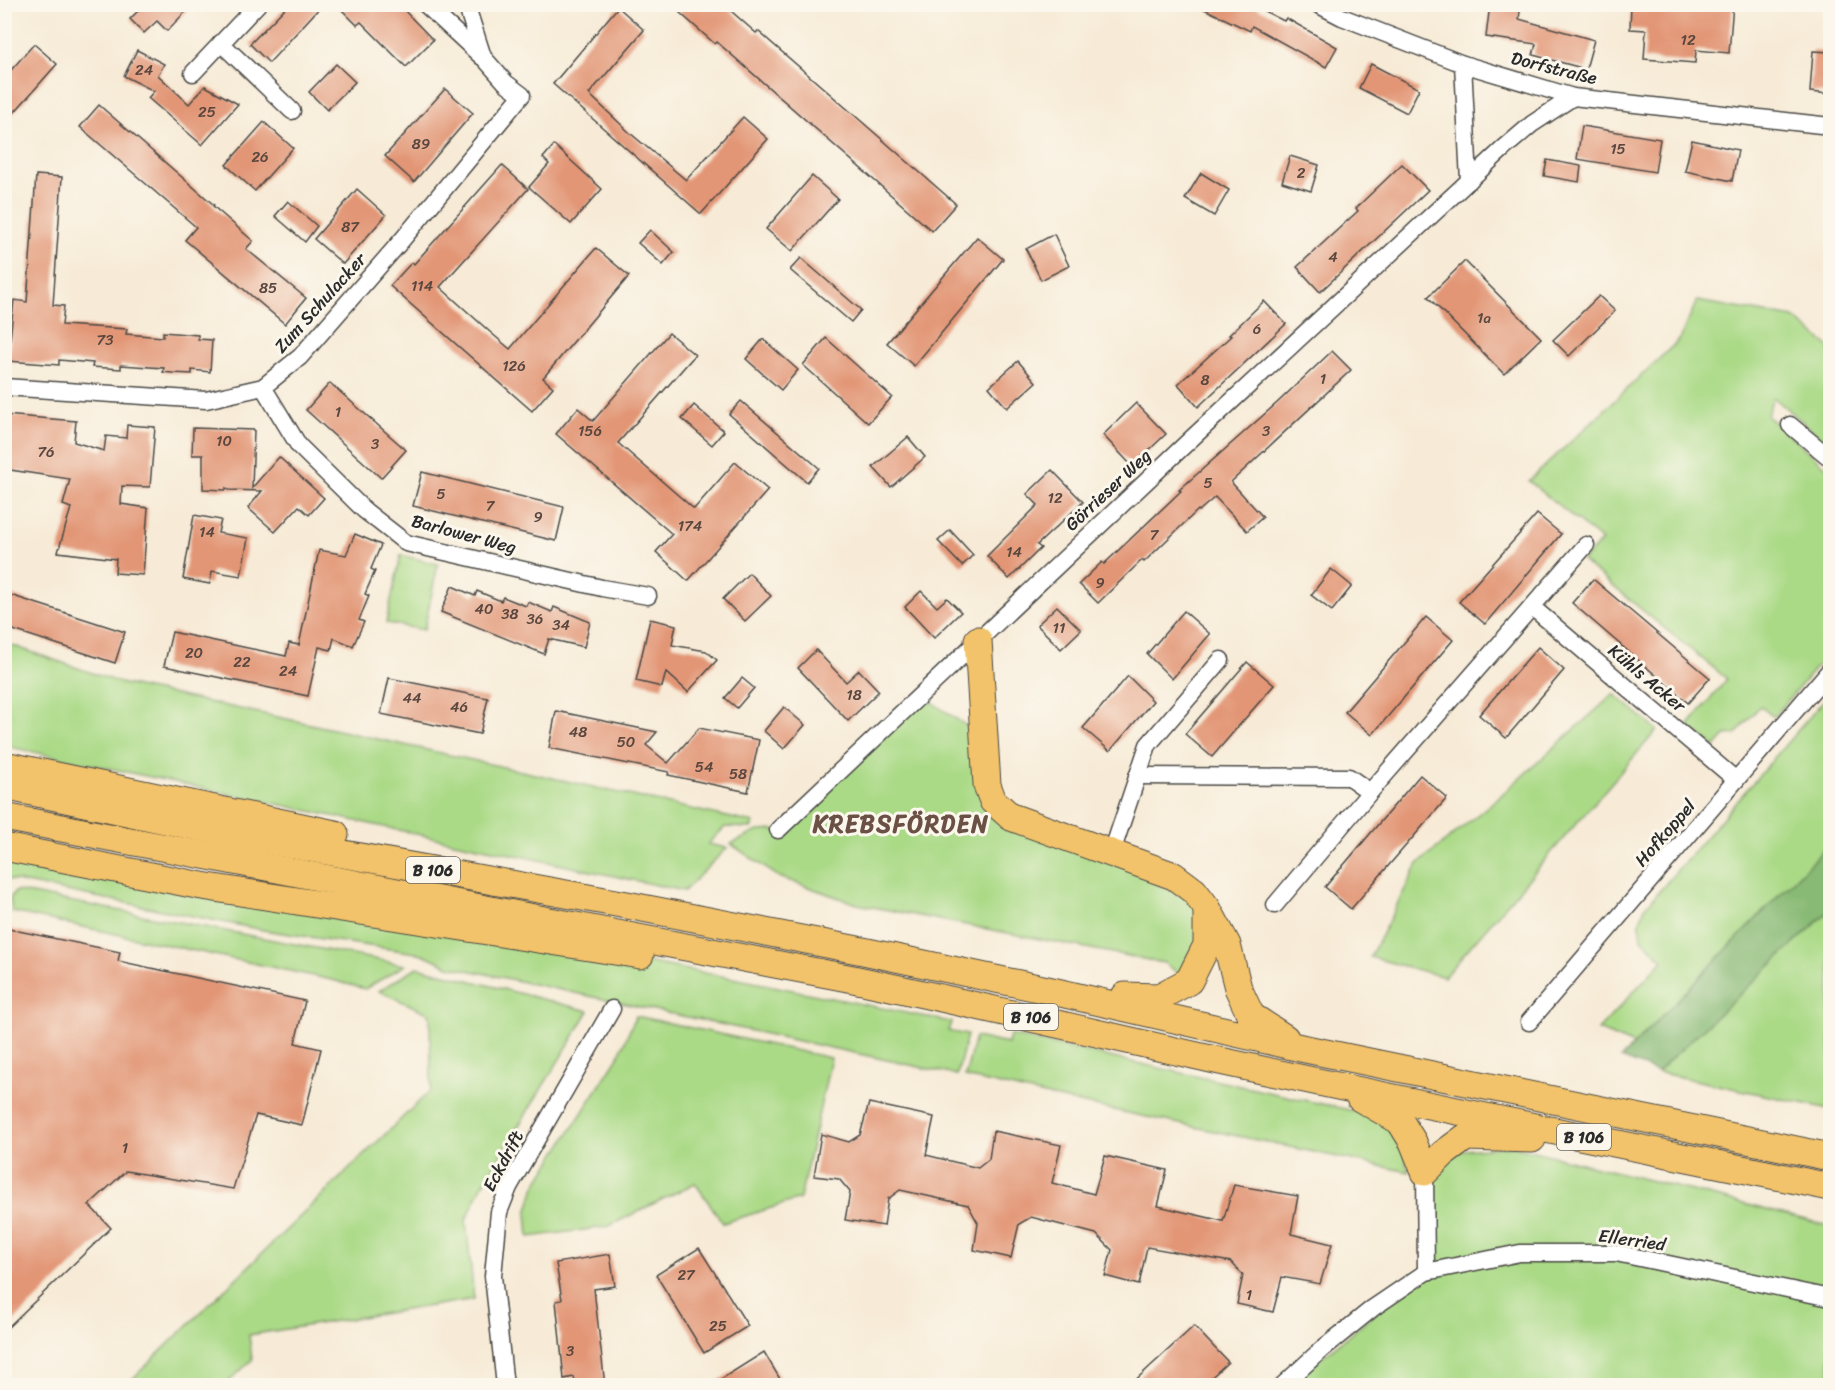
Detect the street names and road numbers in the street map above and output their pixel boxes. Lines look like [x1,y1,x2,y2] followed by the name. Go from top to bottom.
[1508,42,1601,94] street label: Dorfstraße
[266,244,375,361] street label: Zum Schulacker
[1057,441,1159,539] street label: Görrieser Weg
[408,505,520,563] street label: Barlower Weg
[1601,635,1695,722] street label: Kühls Acker
[1626,791,1704,874] street label: Hofkoppel
[406,857,460,883] road number: B 106
[1004,1004,1058,1030] road number: B 106
[473,1124,533,1197] street label: Eckdrift
[1557,1124,1611,1150] road number: B 106
[1596,1219,1669,1261] street label: Ellerried

